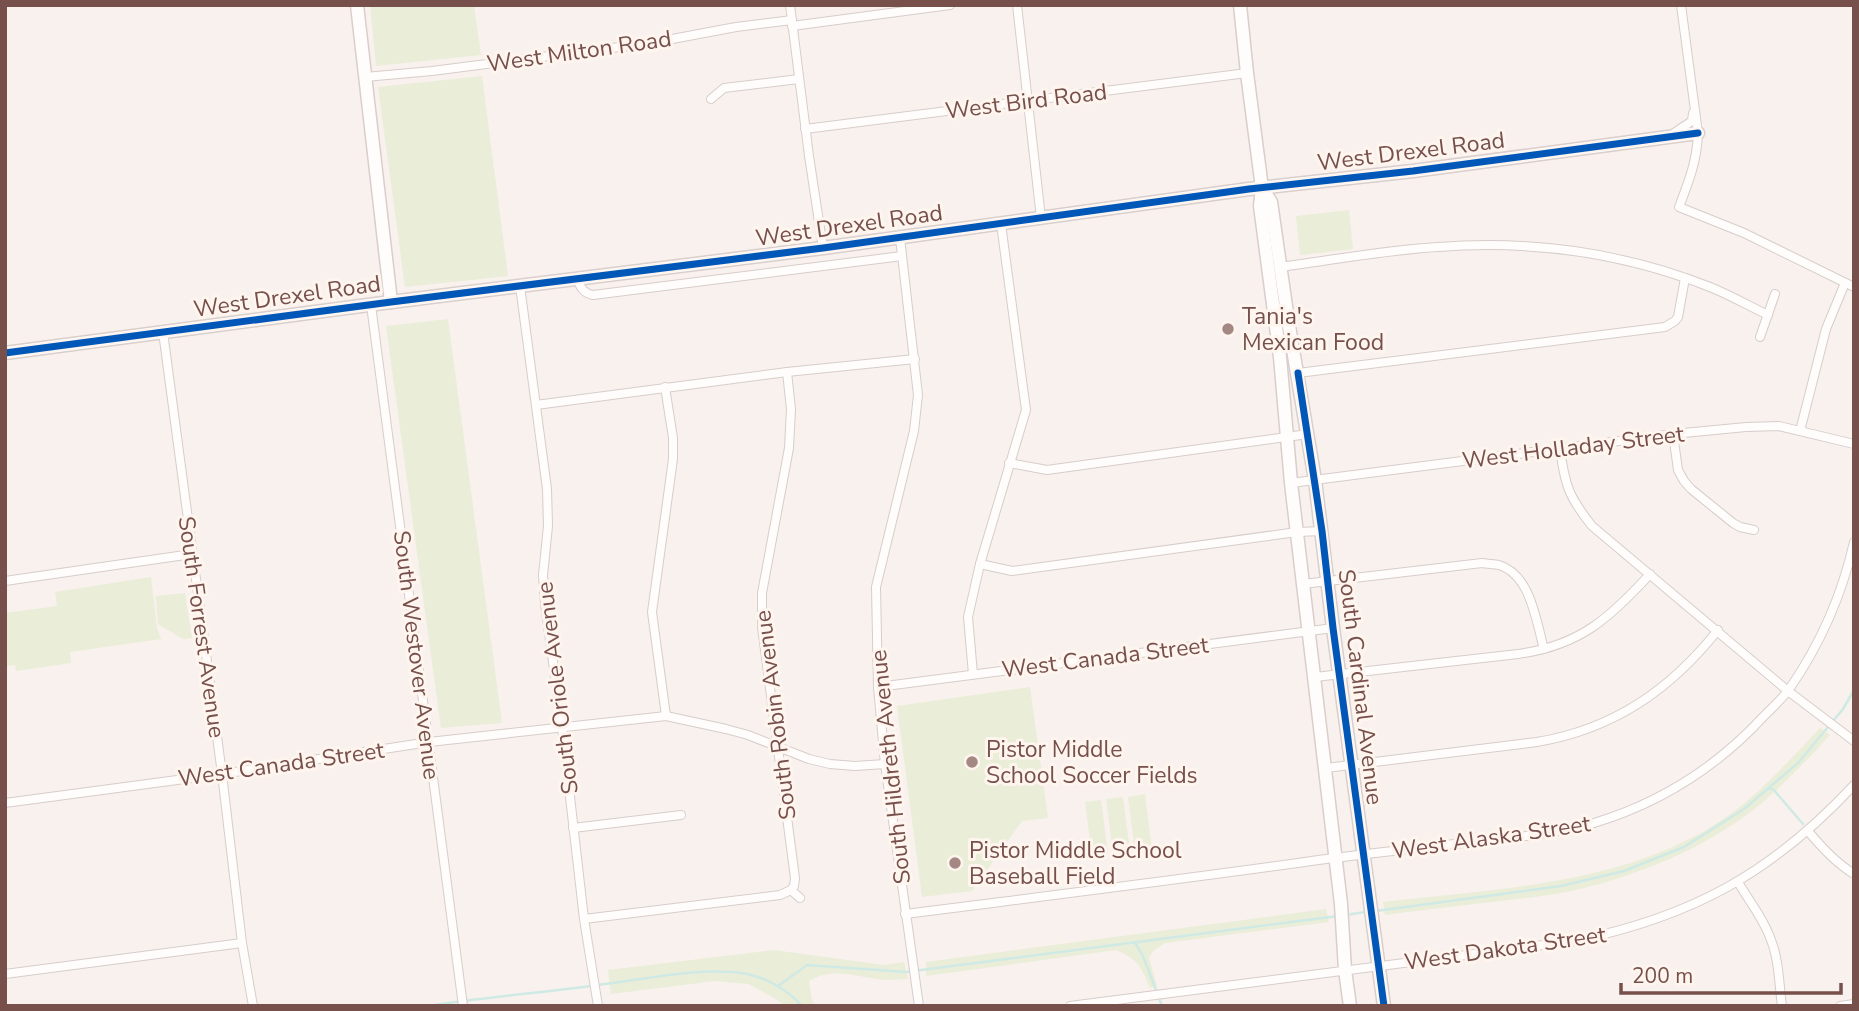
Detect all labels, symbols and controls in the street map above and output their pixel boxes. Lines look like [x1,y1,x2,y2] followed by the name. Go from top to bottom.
[485,23,673,80] street label: West Milton Road
[943,76,1109,127] street label: West Bird Road
[1316,125,1507,178] street label: West Drexel Road
[753,197,945,254] street label: West Drexel Road
[191,268,383,325] street label: West Drexel Road
[1242,301,1384,358] place label: Tania's Mexican Food
[1220,321,1236,337] marker: Tania's Mexican Food
[1460,418,1687,476] street label: West Holladay Street
[171,514,232,740] street label: South Forrest Avenue
[386,529,447,781] street label: South Westover Avenue
[1331,567,1390,807] street label: South Cardinal Avenue
[529,580,586,796] street label: South Oriole Avenue
[747,608,804,821] street label: South Robin Avenue
[1000,629,1211,686] street label: West Canada Street
[863,648,918,886] street label: South Hildreth Avenue
[986,734,1198,791] place label: Pistor Middle School Soccer Fields
[176,735,387,794] street label: West Canada Street
[964,754,980,770] marker: Pistor Middle School Soccer Fields
[1390,808,1593,867] street label: West Alaska Street
[969,835,1182,892] place label: Pistor Middle School Baseball Field
[947,855,963,871] marker: Pistor Middle School Baseball Field
[1402,919,1609,978] street label: West Dakota Street
[1621,951,1842,995] scale bar
[1632,962,1693,990] text: 200 m

